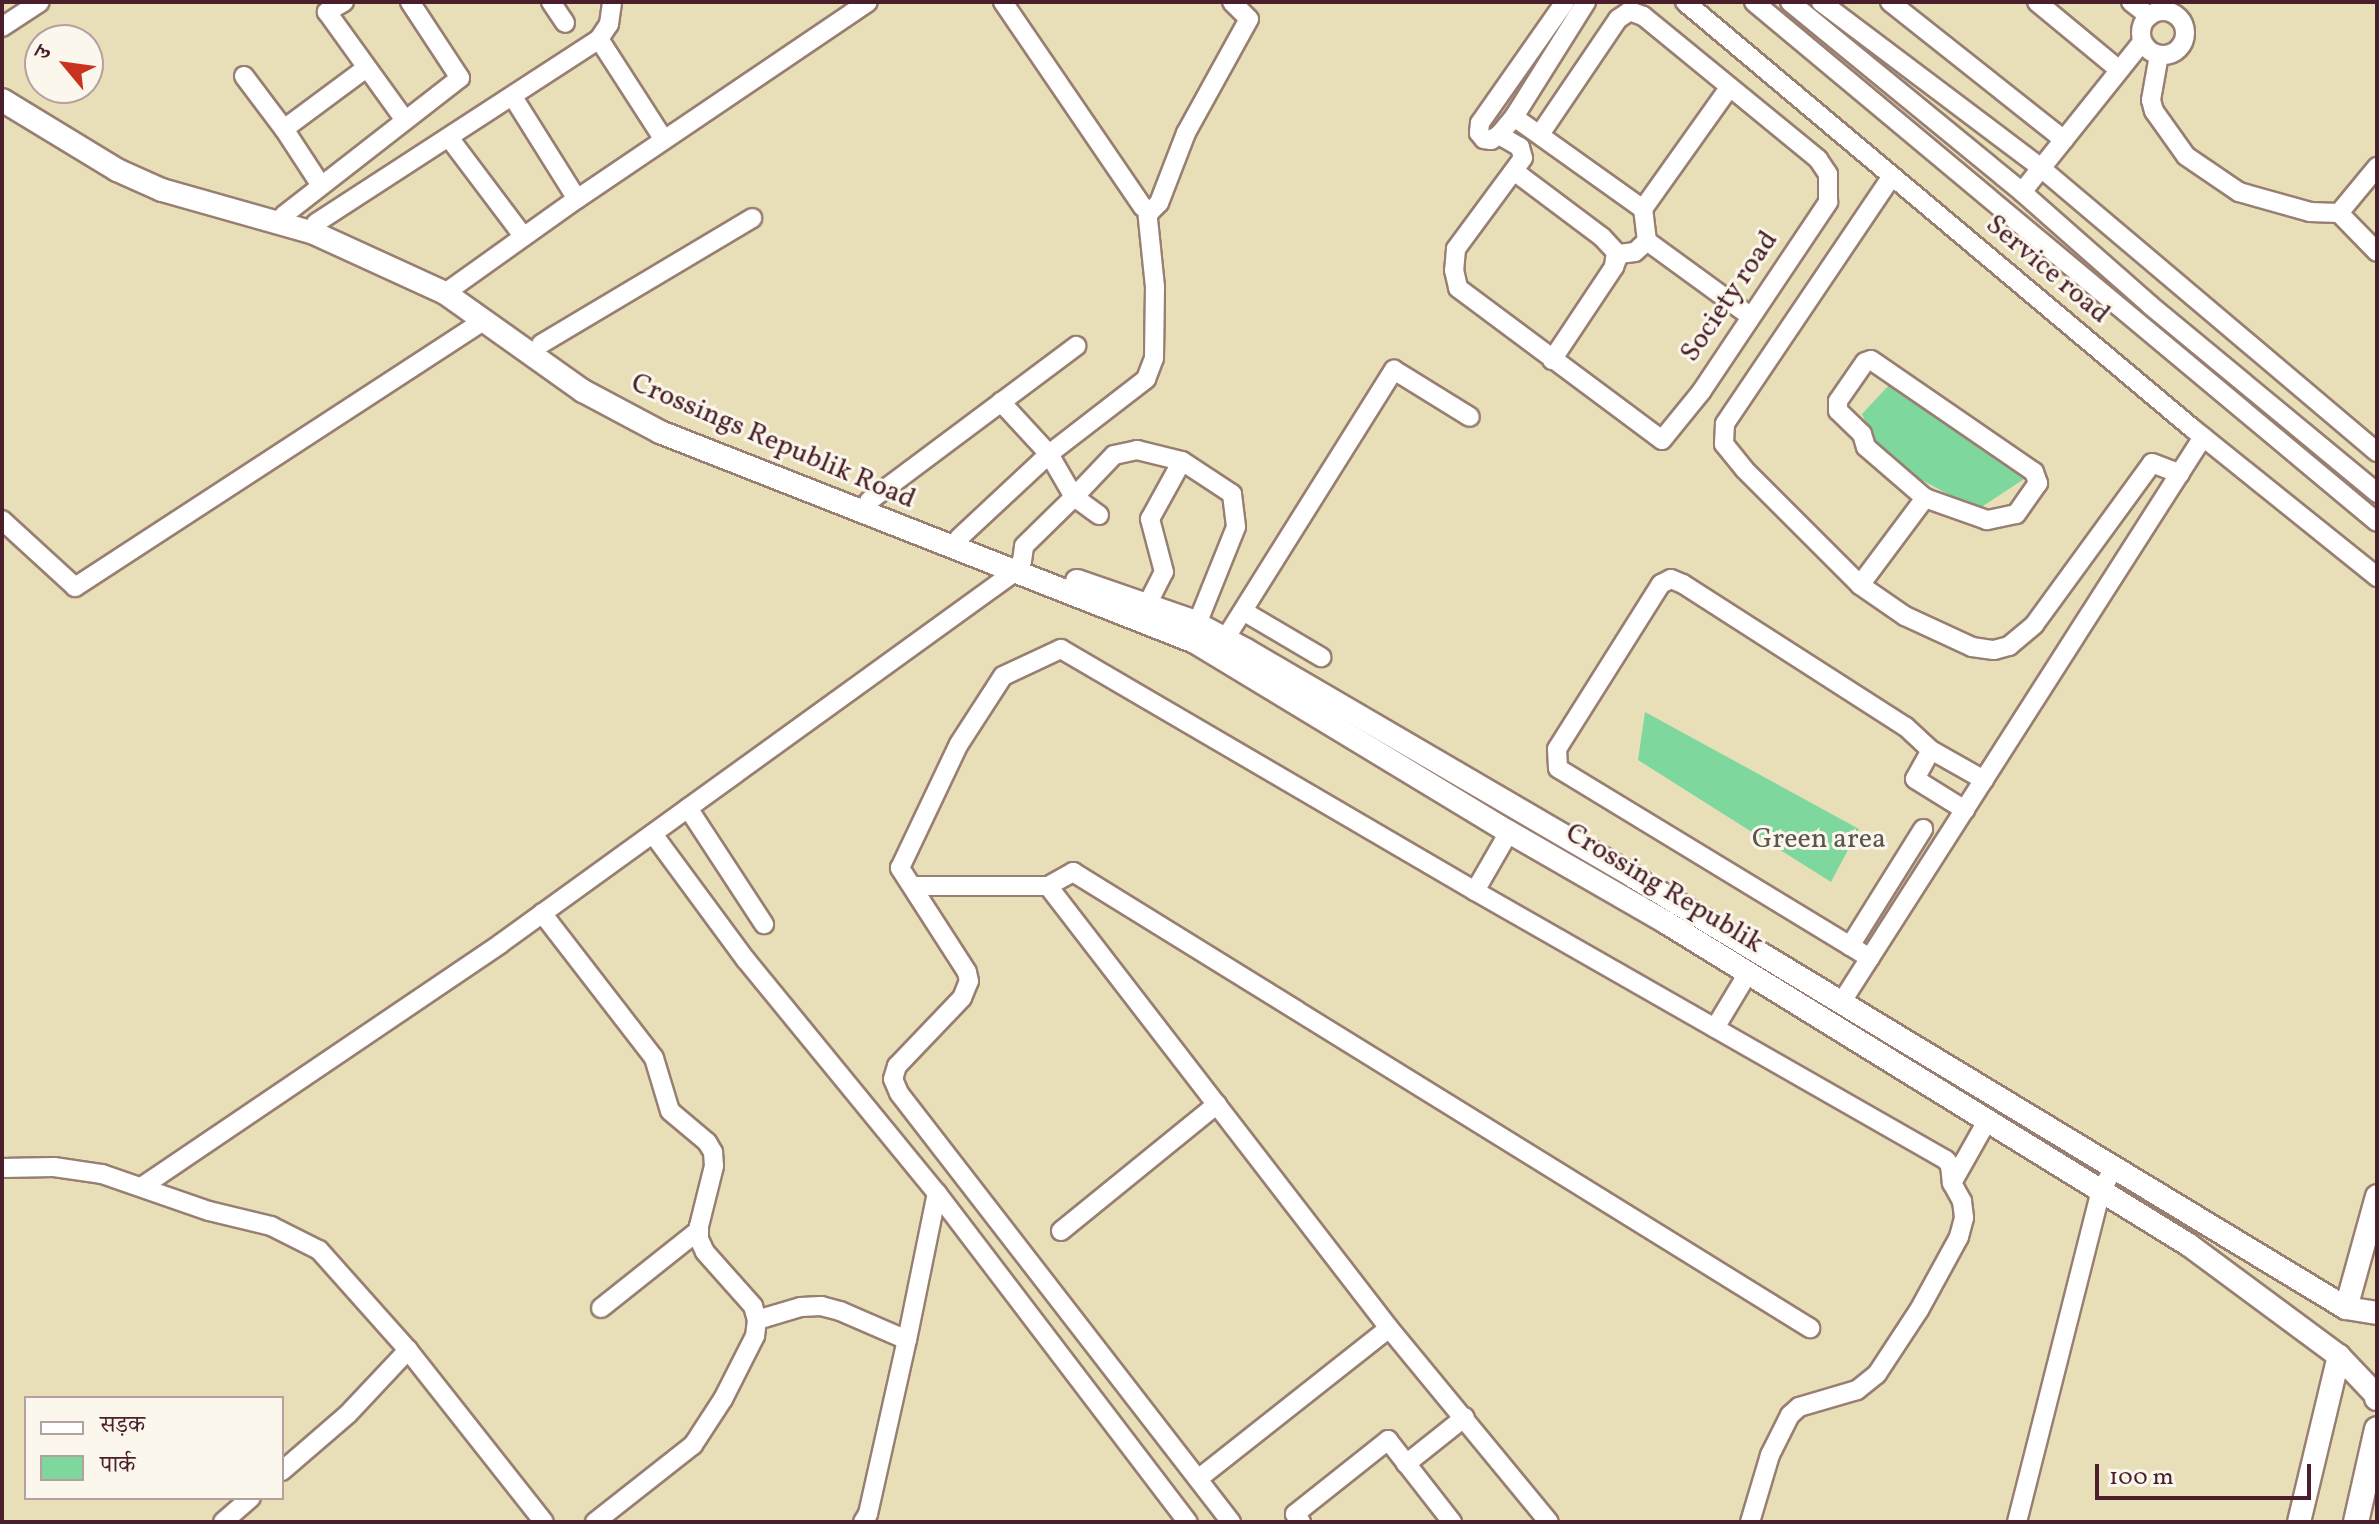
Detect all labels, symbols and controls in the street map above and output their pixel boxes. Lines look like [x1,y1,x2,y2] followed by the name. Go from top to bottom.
[24,24,104,104] north arrow
[28,41,61,66] text: उ
[1978,208,2116,332] street label: Service road
[1674,225,1786,369] street label: Society road
[626,367,920,517] street label: Crossings Republik Road
[1559,817,1769,961] street label: Crossing Republik
[1752,823,1886,857] park label: Green area
[24,1396,284,1500] legend
[100,1409,145,1443] text: सड़क
[2099,1448,2315,1498] scale bar
[100,1449,135,1483] text: पार्क
[2109,1461,2174,1495] text: 100 m

